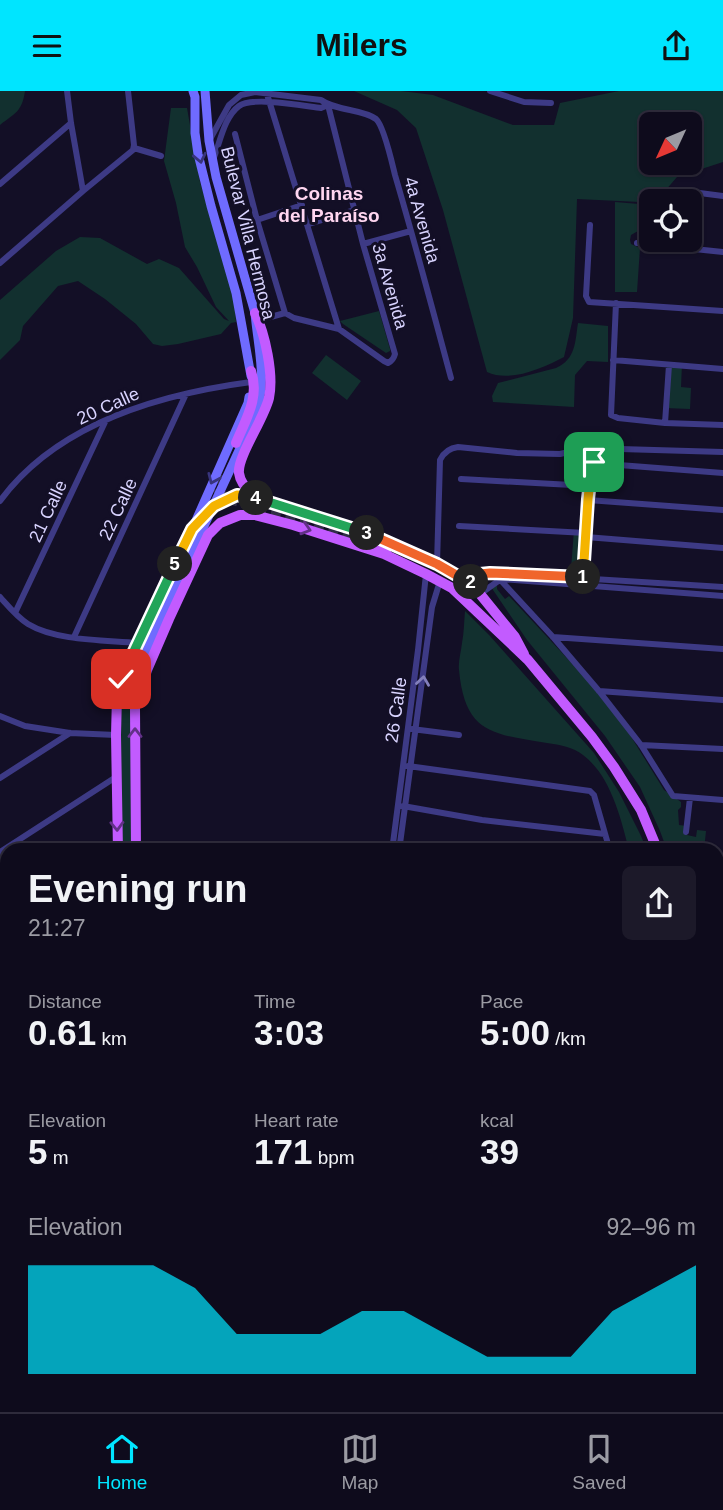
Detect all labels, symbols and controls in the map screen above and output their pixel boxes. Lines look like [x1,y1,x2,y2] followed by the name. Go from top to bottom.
[28,27,66,65] icon: menu
[315,27,408,63] text: Milers
[657,27,695,65] icon: share
[639,112,702,175] north arrow
[639,112,702,252] map controls
[217,144,279,323] street label: Bulevar Villa Hermosa
[191,152,206,164] one-way arrow
[400,175,444,266] street label: 4a Avenida
[278,183,380,226] district label: Colinas del Paraíso
[639,189,702,252] button: locate
[368,241,412,332] street label: 3a Avenida
[74,383,142,429] street label: 20 Calle
[564,432,624,492] pin
[575,443,613,481] icon: arrive
[207,472,221,484] one-way arrow
[95,475,141,543] street label: 22 Calle
[25,477,71,545] street label: 21 Calle
[238,481,274,515] pin: 4
[250,487,261,508] text: 4
[350,515,384,551] pin: 3
[300,521,312,536] one-way arrow
[361,522,372,543] text: 3
[158,547,192,581] pin: 5
[169,553,180,574] text: 5
[566,559,600,595] pin: 1
[454,565,489,599] pin: 2
[577,566,588,587] text: 1
[465,571,476,592] text: 2
[91,649,151,709] pin
[102,660,140,698] icon: check
[415,675,430,687] one-way arrow
[382,676,410,744] street label: 26 Calle
[127,728,143,738] one-way arrow
[110,820,125,831] one-way arrow
[622,866,696,940] button: share
[28,868,248,910] text: Evening run
[28,915,86,941] text: 21:27
[28,991,102,1012] text: Distance
[254,991,296,1012] text: Time
[480,991,523,1012] text: Pace
[28,1013,96,1052] text: 0.61
[254,1013,324,1052] text: 3:03
[480,1013,550,1052] text: 5:00
[96,1028,127,1049] text: km
[550,1028,586,1049] text: /km
[28,1110,106,1131] text: Elevation
[254,1110,338,1131] text: Heart rate
[480,1110,514,1131] text: kcal
[28,1132,47,1171] text: 5
[254,1132,312,1171] text: 171
[480,1132,519,1171] text: 39
[47,1147,69,1168] text: m
[312,1147,355,1168] text: bpm
[28,1214,123,1240] text: Elevation
[606,1214,696,1240] text: 92–96 m
[97,1430,147,1494] tab: Home
[341,1430,379,1494] tab: Map
[572,1430,626,1494] tab: Saved

